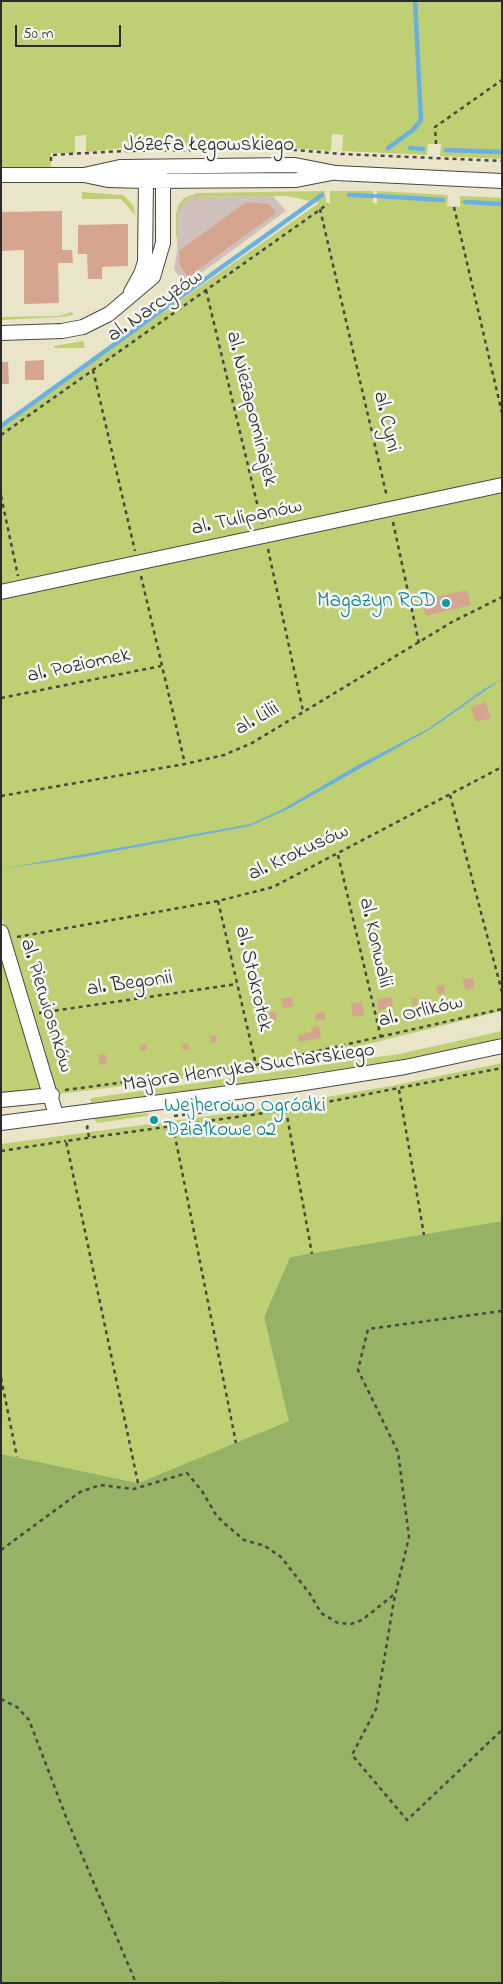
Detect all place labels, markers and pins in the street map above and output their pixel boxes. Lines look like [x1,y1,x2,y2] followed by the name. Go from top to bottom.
[317,590,436,616] place label: Magazyn ROD
[440,597,452,609] marker: Magazyn ROD
[164,1095,326,1145] place label: Wejherowo Ogródki Działkowe 02
[148,1114,160,1126] marker: Wejherowo Ogródki Działkowe 02

